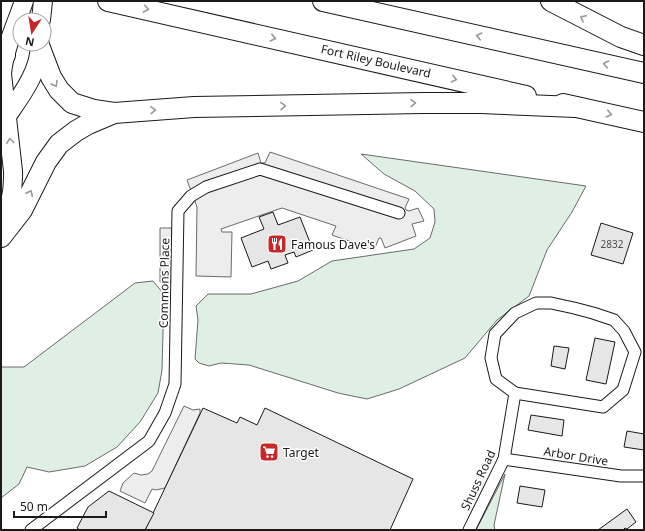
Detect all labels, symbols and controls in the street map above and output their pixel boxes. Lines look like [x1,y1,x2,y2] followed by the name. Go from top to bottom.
[143,5,149,13] one-way arrow
[12,12,52,52] north arrow
[580,15,587,22] one-way arrow
[270,33,276,41] one-way arrow
[476,33,482,41] one-way arrow
[24,34,36,51] text: N
[319,40,433,82] street label: Fort Riley Boulevard
[603,61,609,69] one-way arrow
[451,75,458,83] one-way arrow
[51,80,58,87] one-way arrow
[410,99,416,107] one-way arrow
[280,101,286,110] one-way arrow
[150,105,156,114] one-way arrow
[606,110,613,118] one-way arrow
[6,138,15,144] one-way arrow
[25,190,33,197] one-way arrow
[266,233,288,255] restaurant icon: Famous Dave's
[291,236,375,253] place label: Famous Dave's
[155,237,173,328] street label: Commons Place
[601,237,624,251] house number: 2832
[258,441,280,463] supermarket icon: Target
[543,443,610,470] street label: Arbor Drive
[283,444,319,461] place label: Target
[457,447,499,513] street label: Shuss Road
[14,493,106,519] scale bar
[20,498,48,515] text: 50 m

